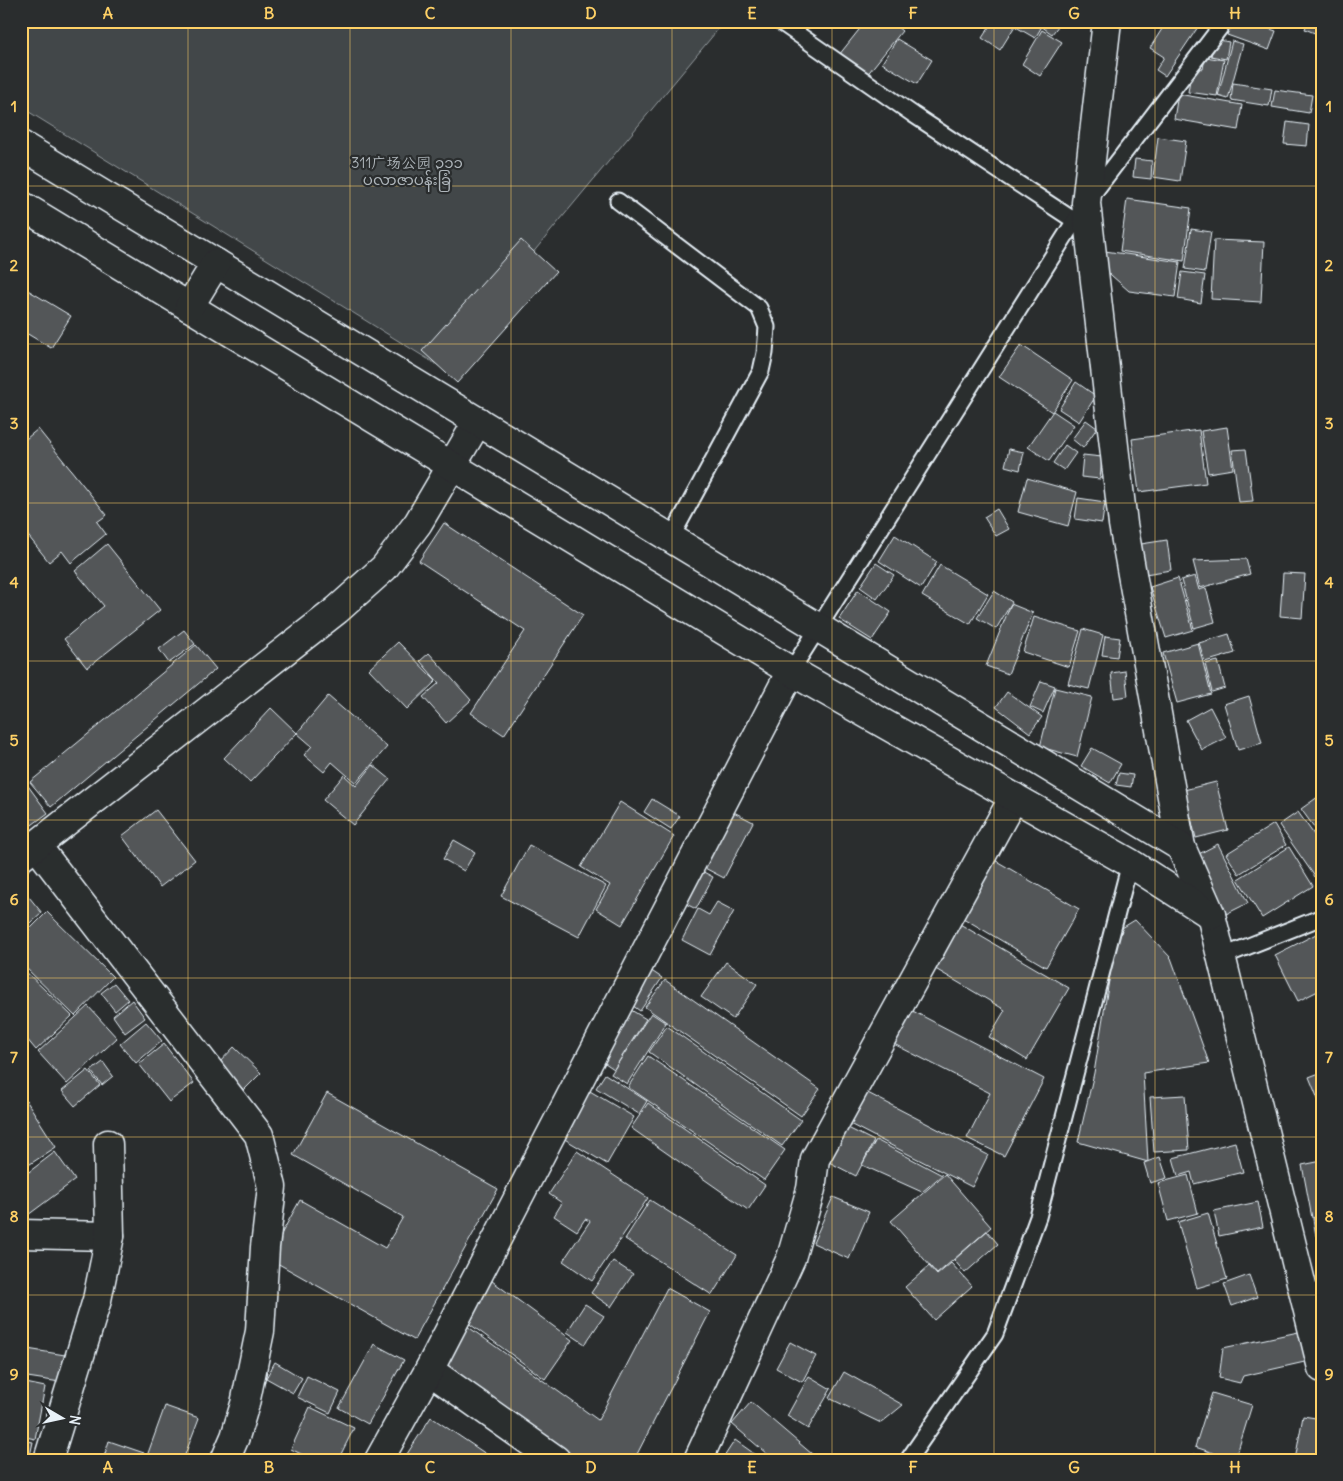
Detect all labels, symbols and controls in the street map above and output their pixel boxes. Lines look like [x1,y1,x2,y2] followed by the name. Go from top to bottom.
[103,3,113,23] text: A
[264,3,275,23] text: B
[425,3,436,23] text: C
[585,3,597,23] text: D
[747,3,757,23] text: E
[908,3,918,23] text: F
[1068,3,1080,23] text: G
[1229,3,1241,23] text: H
[11,96,17,116] text: 1
[1326,96,1332,116] text: 1
[351,153,463,192] park label: 311广场公园 ၃၁၁ ပလာဇာပန်းခြံ
[10,255,19,275] text: 2
[1325,255,1334,275] text: 2
[9,413,19,433] text: 3
[1324,413,1334,433] text: 3
[9,572,19,592] text: 4
[1324,572,1334,592] text: 4
[9,730,19,750] text: 5
[1324,730,1334,750] text: 5
[9,889,19,909] text: 6
[1324,889,1334,909] text: 6
[10,1047,18,1067] text: 7
[1325,1047,1333,1067] text: 7
[9,1206,19,1226] text: 8
[1324,1206,1334,1226] text: 8
[9,1364,19,1384] text: 9
[1324,1364,1334,1384] text: 9
[38,1394,88,1444] north arrow
[65,1414,84,1426] text: N
[103,1457,113,1477] text: A
[264,1457,275,1477] text: B
[425,1457,436,1477] text: C
[585,1457,597,1477] text: D
[747,1457,757,1477] text: E
[908,1457,918,1477] text: F
[1068,1457,1080,1477] text: G
[1229,1457,1241,1477] text: H

